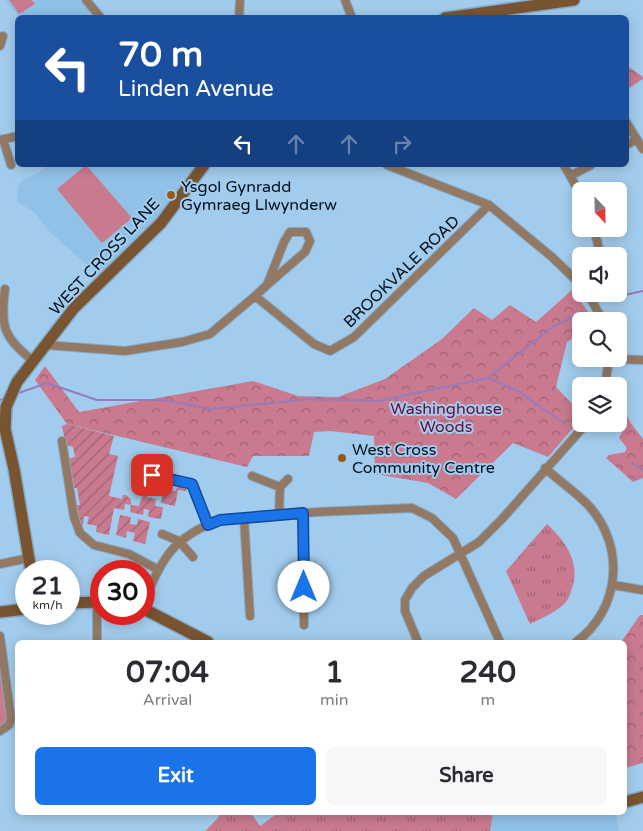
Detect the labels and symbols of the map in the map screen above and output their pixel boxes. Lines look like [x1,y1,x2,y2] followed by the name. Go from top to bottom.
[181,177,337,215] place label: Ysgol Gynradd Gymraeg Llwynderw
[572,182,628,238] north arrow
[165,189,177,201] marker: Ysgol Gynradd Gymraeg Llwynderw
[45,194,164,319] street label: WEST CROSS LANE
[340,211,464,332] street label: BROOKVALE ROAD
[390,399,502,437] park label: Washinghouse Woods
[352,440,495,478] place label: West Cross Community Centre
[336,452,348,464] marker: West Cross Community Centre
[131,454,173,496] pin
[90,560,155,625] speed limit sign: 30
[277,560,329,612] position arrow

